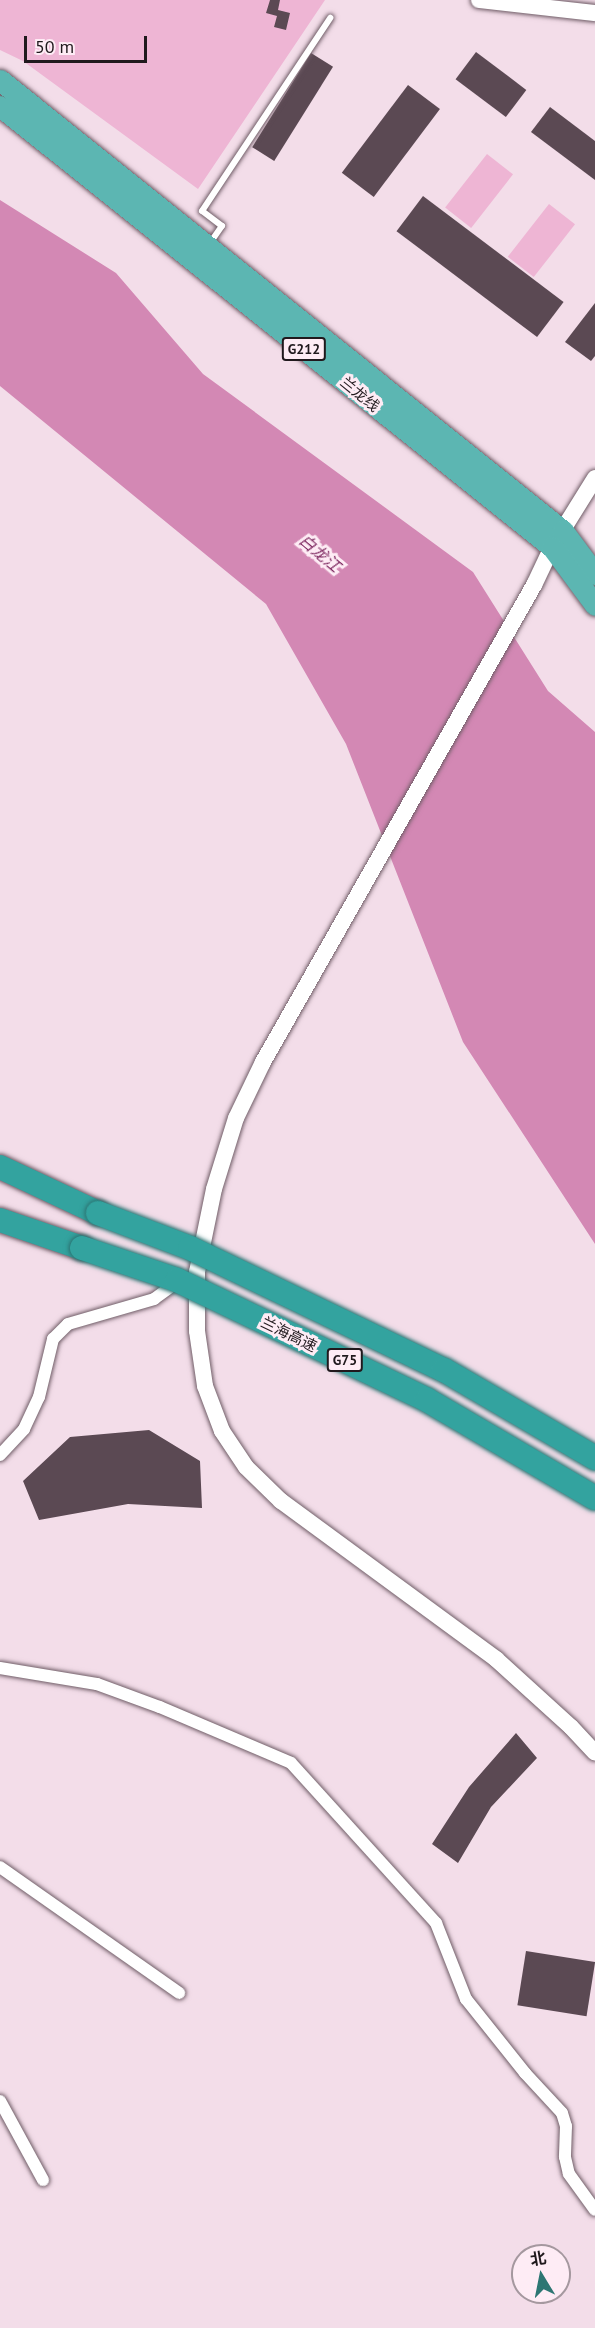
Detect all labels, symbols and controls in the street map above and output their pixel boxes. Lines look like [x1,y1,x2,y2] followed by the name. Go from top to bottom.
[27,24,150,62] scale bar
[35,35,74,58] text: 50 m
[282,338,326,360] road number: G212
[337,373,383,415] street label: 兰龙线
[295,530,345,576] water label: 白龙江
[258,1313,320,1355] street label: 兰海高速
[326,1349,364,1371] road number: G75
[511,2244,571,2304] north arrow
[529,2247,548,2269] text: 北

